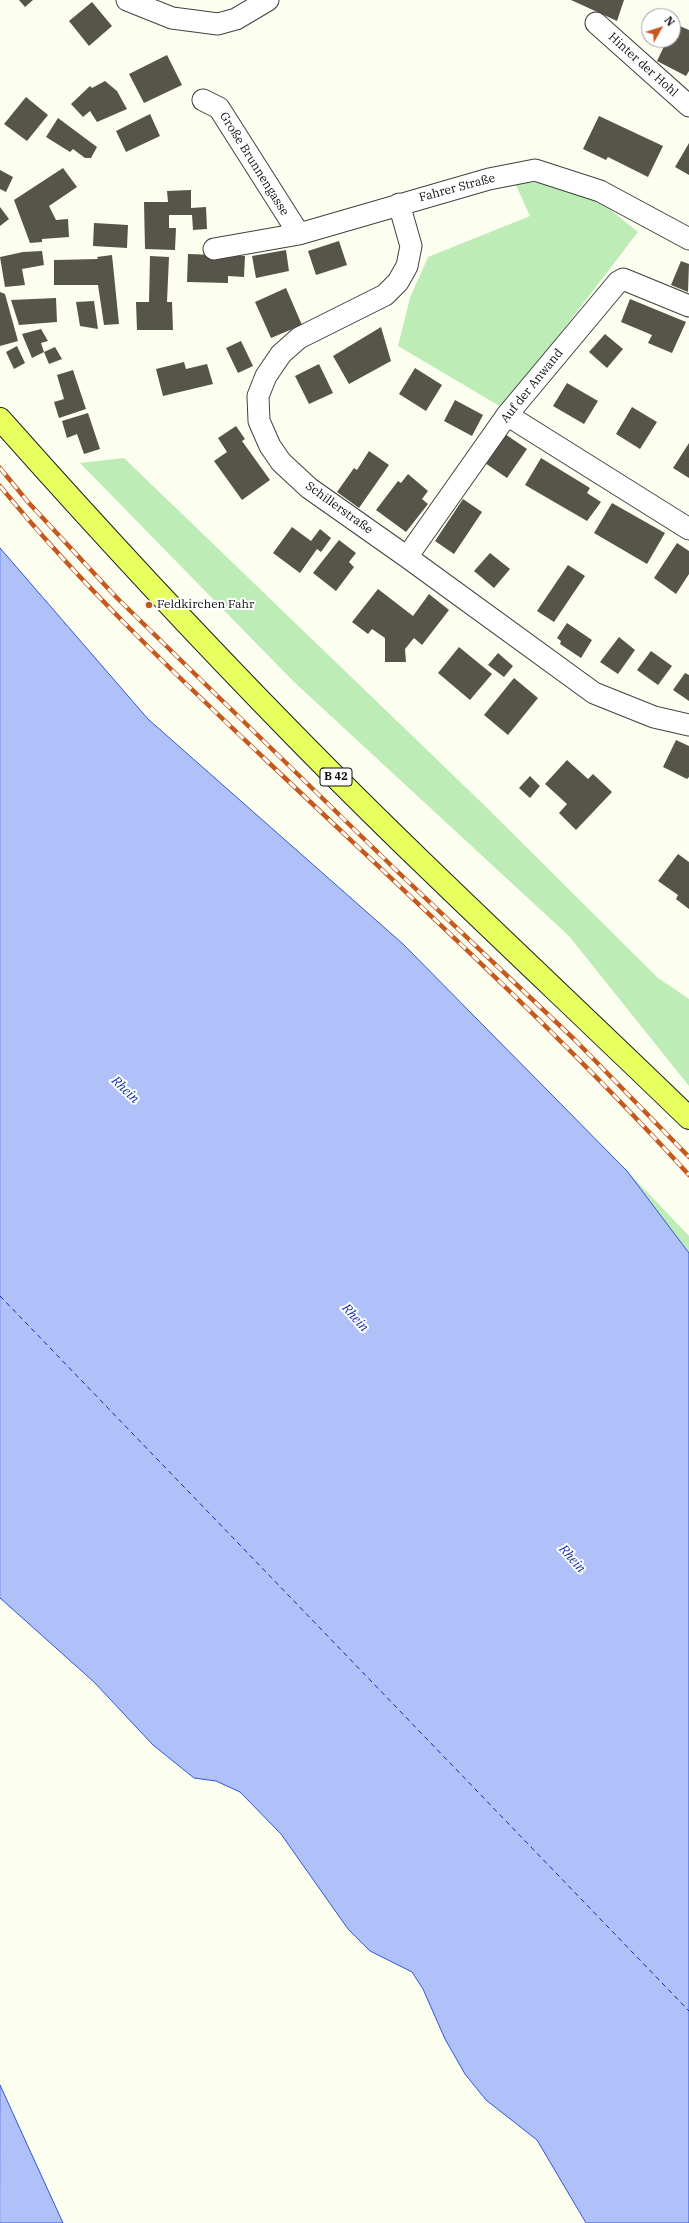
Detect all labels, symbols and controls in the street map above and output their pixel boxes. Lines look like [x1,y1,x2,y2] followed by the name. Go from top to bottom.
[641,8,681,48] north arrow
[661,13,678,29] text: N
[605,30,681,100] street label: Hinter der Hohl
[216,110,292,218] street label: Große Brunnengasse
[417,171,497,205] street label: Fahrer Straße
[498,346,566,426] street label: Auf der Anwand
[303,479,375,537] street label: Schillerstraße
[157,598,254,612] place label: Feldkirchen Fahr
[144,600,154,610] marker: Feldkirchen Fahr
[320,768,352,786] road number: B 42
[108,1073,142,1107] water label: Rhein
[338,1301,372,1335] water label: Rhein
[555,1542,589,1576] water label: Rhein

